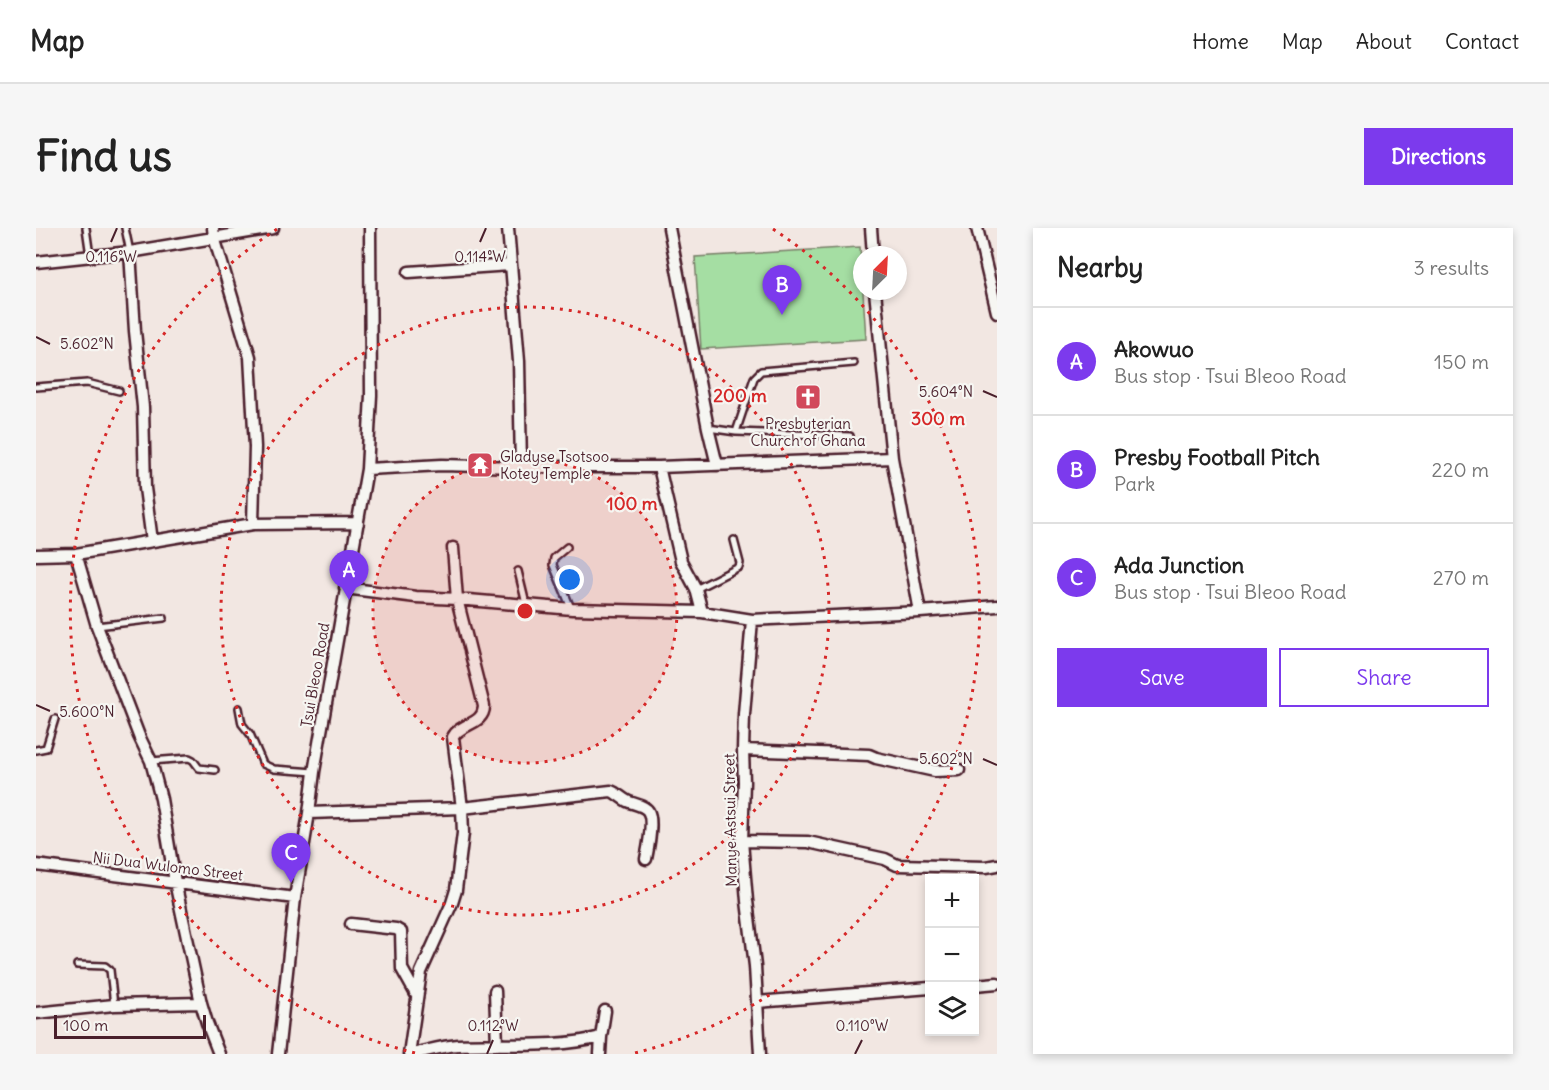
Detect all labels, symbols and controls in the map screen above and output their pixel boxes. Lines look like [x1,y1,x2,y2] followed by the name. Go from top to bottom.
[30,23,84,59] text: Map
[1192,28,1249,55] text: Home
[1282,28,1323,55] text: Map
[1356,28,1412,55] text: About
[1445,28,1519,55] text: Contact
[1364,128,1513,185] button: Directions
[36,130,172,182] text: Find us
[853,246,907,300] north arrow
[85,247,137,266] text: 0.116°W
[454,247,506,266] text: 0.114°W
[1057,251,1143,284] text: Nearby
[1413,255,1489,280] text: 3 results
[762,266,802,315] pin: B
[60,334,114,353] text: 5.602°N
[1114,335,1194,363] text: Akowuo
[1070,349,1083,374] text: A
[1434,349,1489,374] text: 150 m
[1114,363,1347,388] text: Bus stop · Tsui Bleoo Road
[793,382,823,412] church icon: Presbyterian Church of Ghana
[919,382,973,401] text: 5.604°N
[713,384,767,407] text: 200 m
[911,407,965,430] text: 300 m
[750,414,866,450] place label: Presbyterian Church of Ghana
[1114,443,1320,471] text: Presby Football Pitch
[500,447,609,483] place label: Gladyse Tsotsoo Kotey Temple
[465,450,495,480] temple icon: Gladyse Tsotsoo Kotey Temple
[1070,457,1083,482] text: B
[1432,457,1489,482] text: 220 m
[1114,471,1155,496] text: Park
[607,492,658,515] text: 100 m
[330,550,368,600] pin: A
[1114,551,1244,579] text: Ada Junction
[555,565,584,594] your location
[1070,565,1083,590] text: C
[1433,565,1489,590] text: 270 m
[1114,579,1347,604] text: Bus stop · Tsui Bleoo Road
[515,601,535,621] centre of rings
[296,621,334,729] street label: Tsui Bleoo Road
[1057,648,1267,707] button: Save
[1279,648,1489,707] button: Share
[59,702,115,721] text: 5.600°N
[919,749,973,768] text: 5.602°N
[719,753,741,887] street label: Manye Astsui Street
[272,834,310,883] pin: C
[92,847,244,885] street label: Nii Dua Wulomo Street
[925,874,979,1036] map controls
[925,874,979,928] button: +
[925,928,979,982] button: −
[925,982,979,1036] button: layers
[54,1012,206,1040] scale bar
[63,1015,108,1035] text: 100 m
[467,1016,519,1035] text: 0.112°W
[836,1016,889,1035] text: 0.110°W

